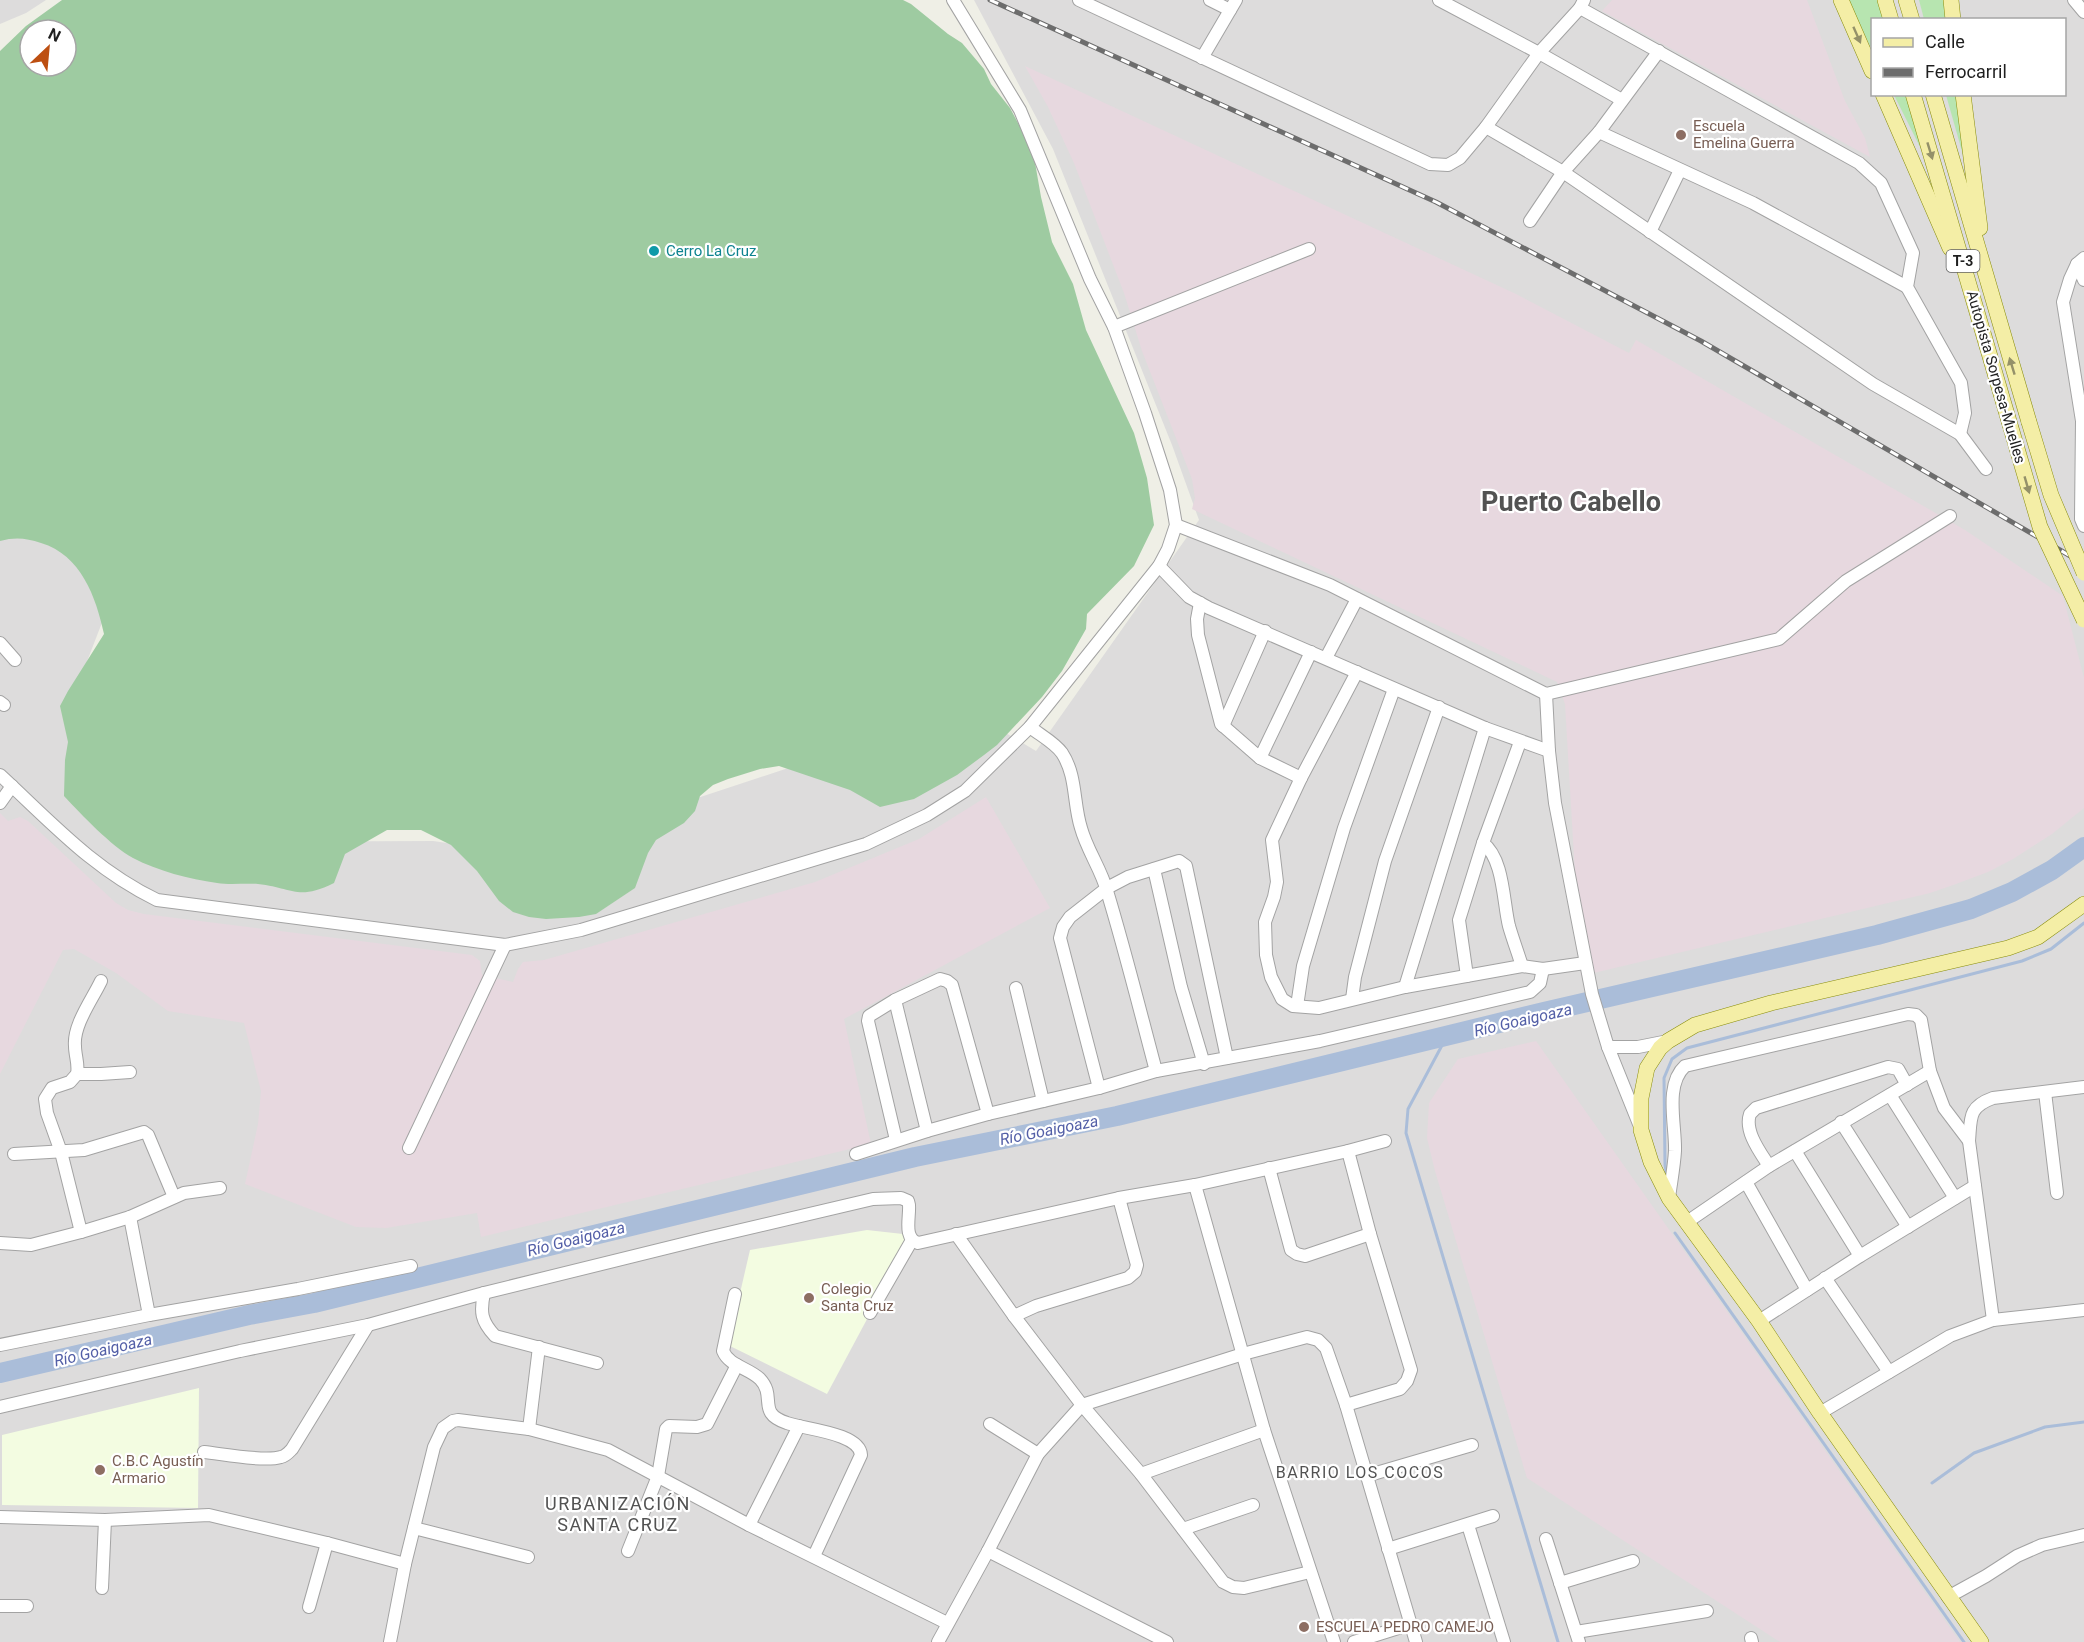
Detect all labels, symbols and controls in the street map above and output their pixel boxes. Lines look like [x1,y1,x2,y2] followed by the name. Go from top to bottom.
[18,18,78,78] north arrow
[1871,18,2066,96] legend
[45,24,64,46] text: N
[1852,27,1861,44] one-way arrow
[1925,31,1965,52] text: Calle
[1925,61,2007,82] text: Ferrocarril
[1693,117,1795,152] place label: Escuela Emelina Guerra
[1674,128,1688,142] marker: Escuela Emelina Guerra
[1926,142,1935,160] one-way arrow
[666,242,757,260] place label: Cerro La Cruz
[647,244,661,258] marker: Cerro La Cruz
[1946,250,1980,272] road number: T-3
[1963,288,2029,466] street label: Autopista Sorpesa-Muelles
[2007,357,2016,375] one-way arrow
[2023,476,2032,494] one-way arrow
[1481,486,1661,518] district label: Puerto Cabello
[1472,999,1574,1041] water label: Río Goaigoaza
[998,1111,1100,1149] water label: Río Goaigoaza
[525,1218,627,1260] water label: Río Goaigoaza
[821,1280,894,1315] place label: Colegio Santa Cruz
[802,1291,816,1305] marker: Colegio Santa Cruz
[52,1329,154,1371] water label: Río Goaigoaza
[112,1452,204,1487] place label: C.B.C Agustín Armario
[93,1463,107,1477] marker: C.B.C Agustín Armario
[1276,1463,1444,1482] district label: BARRIO LOS COCOS
[545,1493,691,1535] district label: URBANIZACIÓN SANTA CRUZ
[1316,1618,1494,1636] place label: ESCUELA PEDRO CAMEJO
[1297,1620,1311,1634] marker: ESCUELA PEDRO CAMEJO

